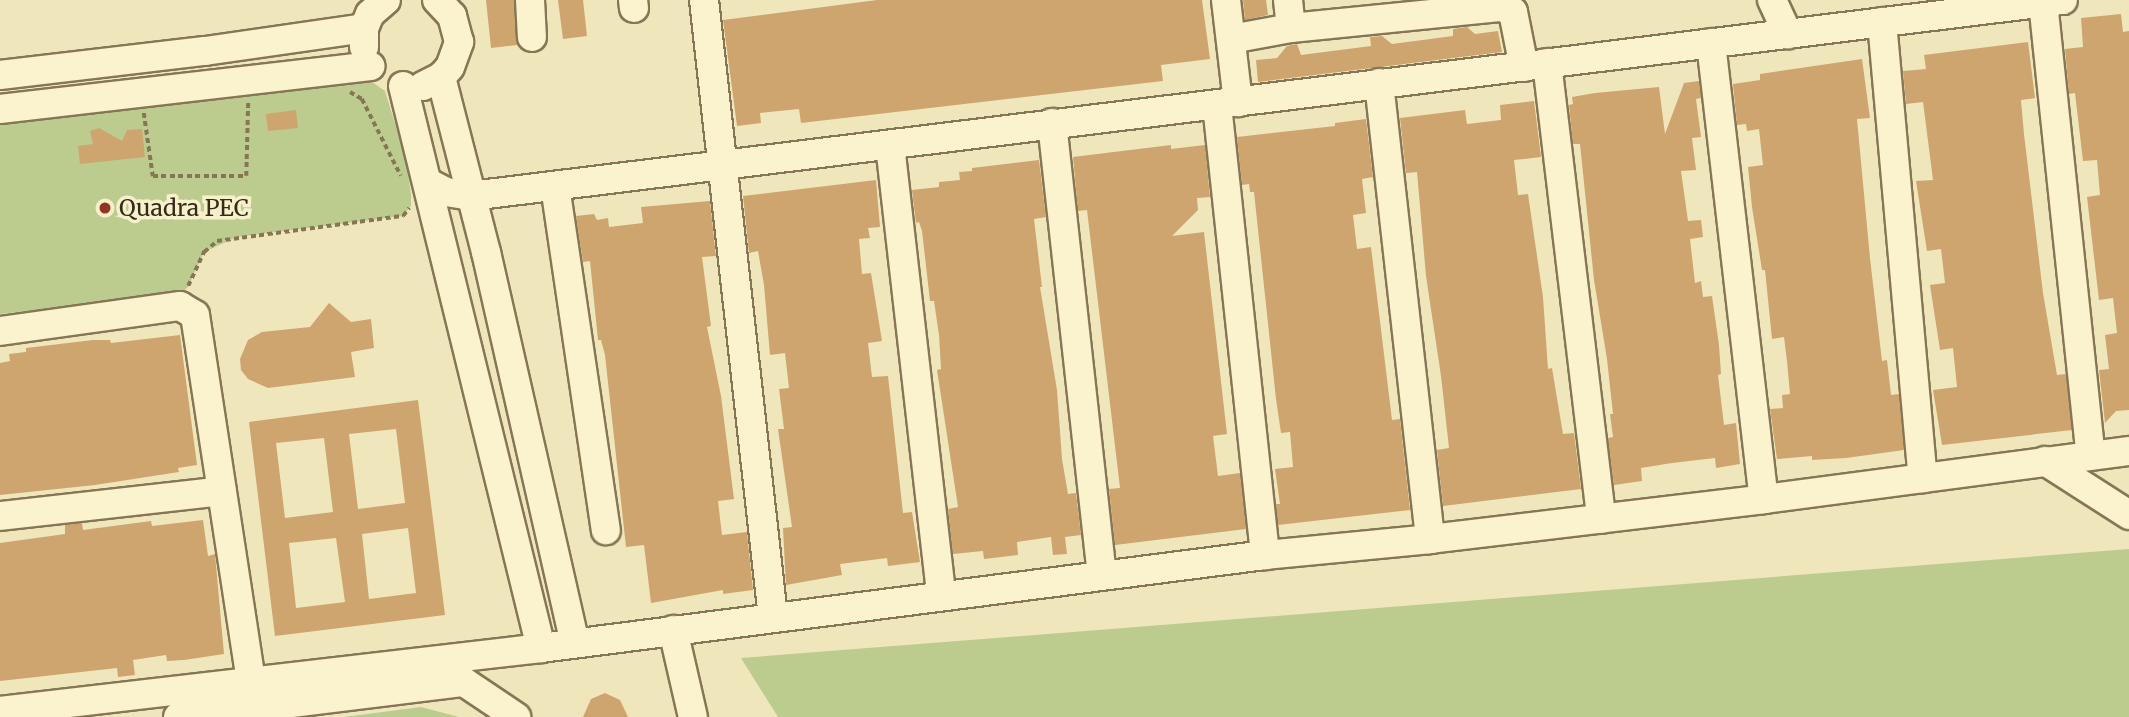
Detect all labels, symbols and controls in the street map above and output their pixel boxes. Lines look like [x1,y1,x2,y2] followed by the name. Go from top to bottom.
[119,194,249,222] place label: Quadra PEC
[97,200,113,216] marker: Quadra PEC

